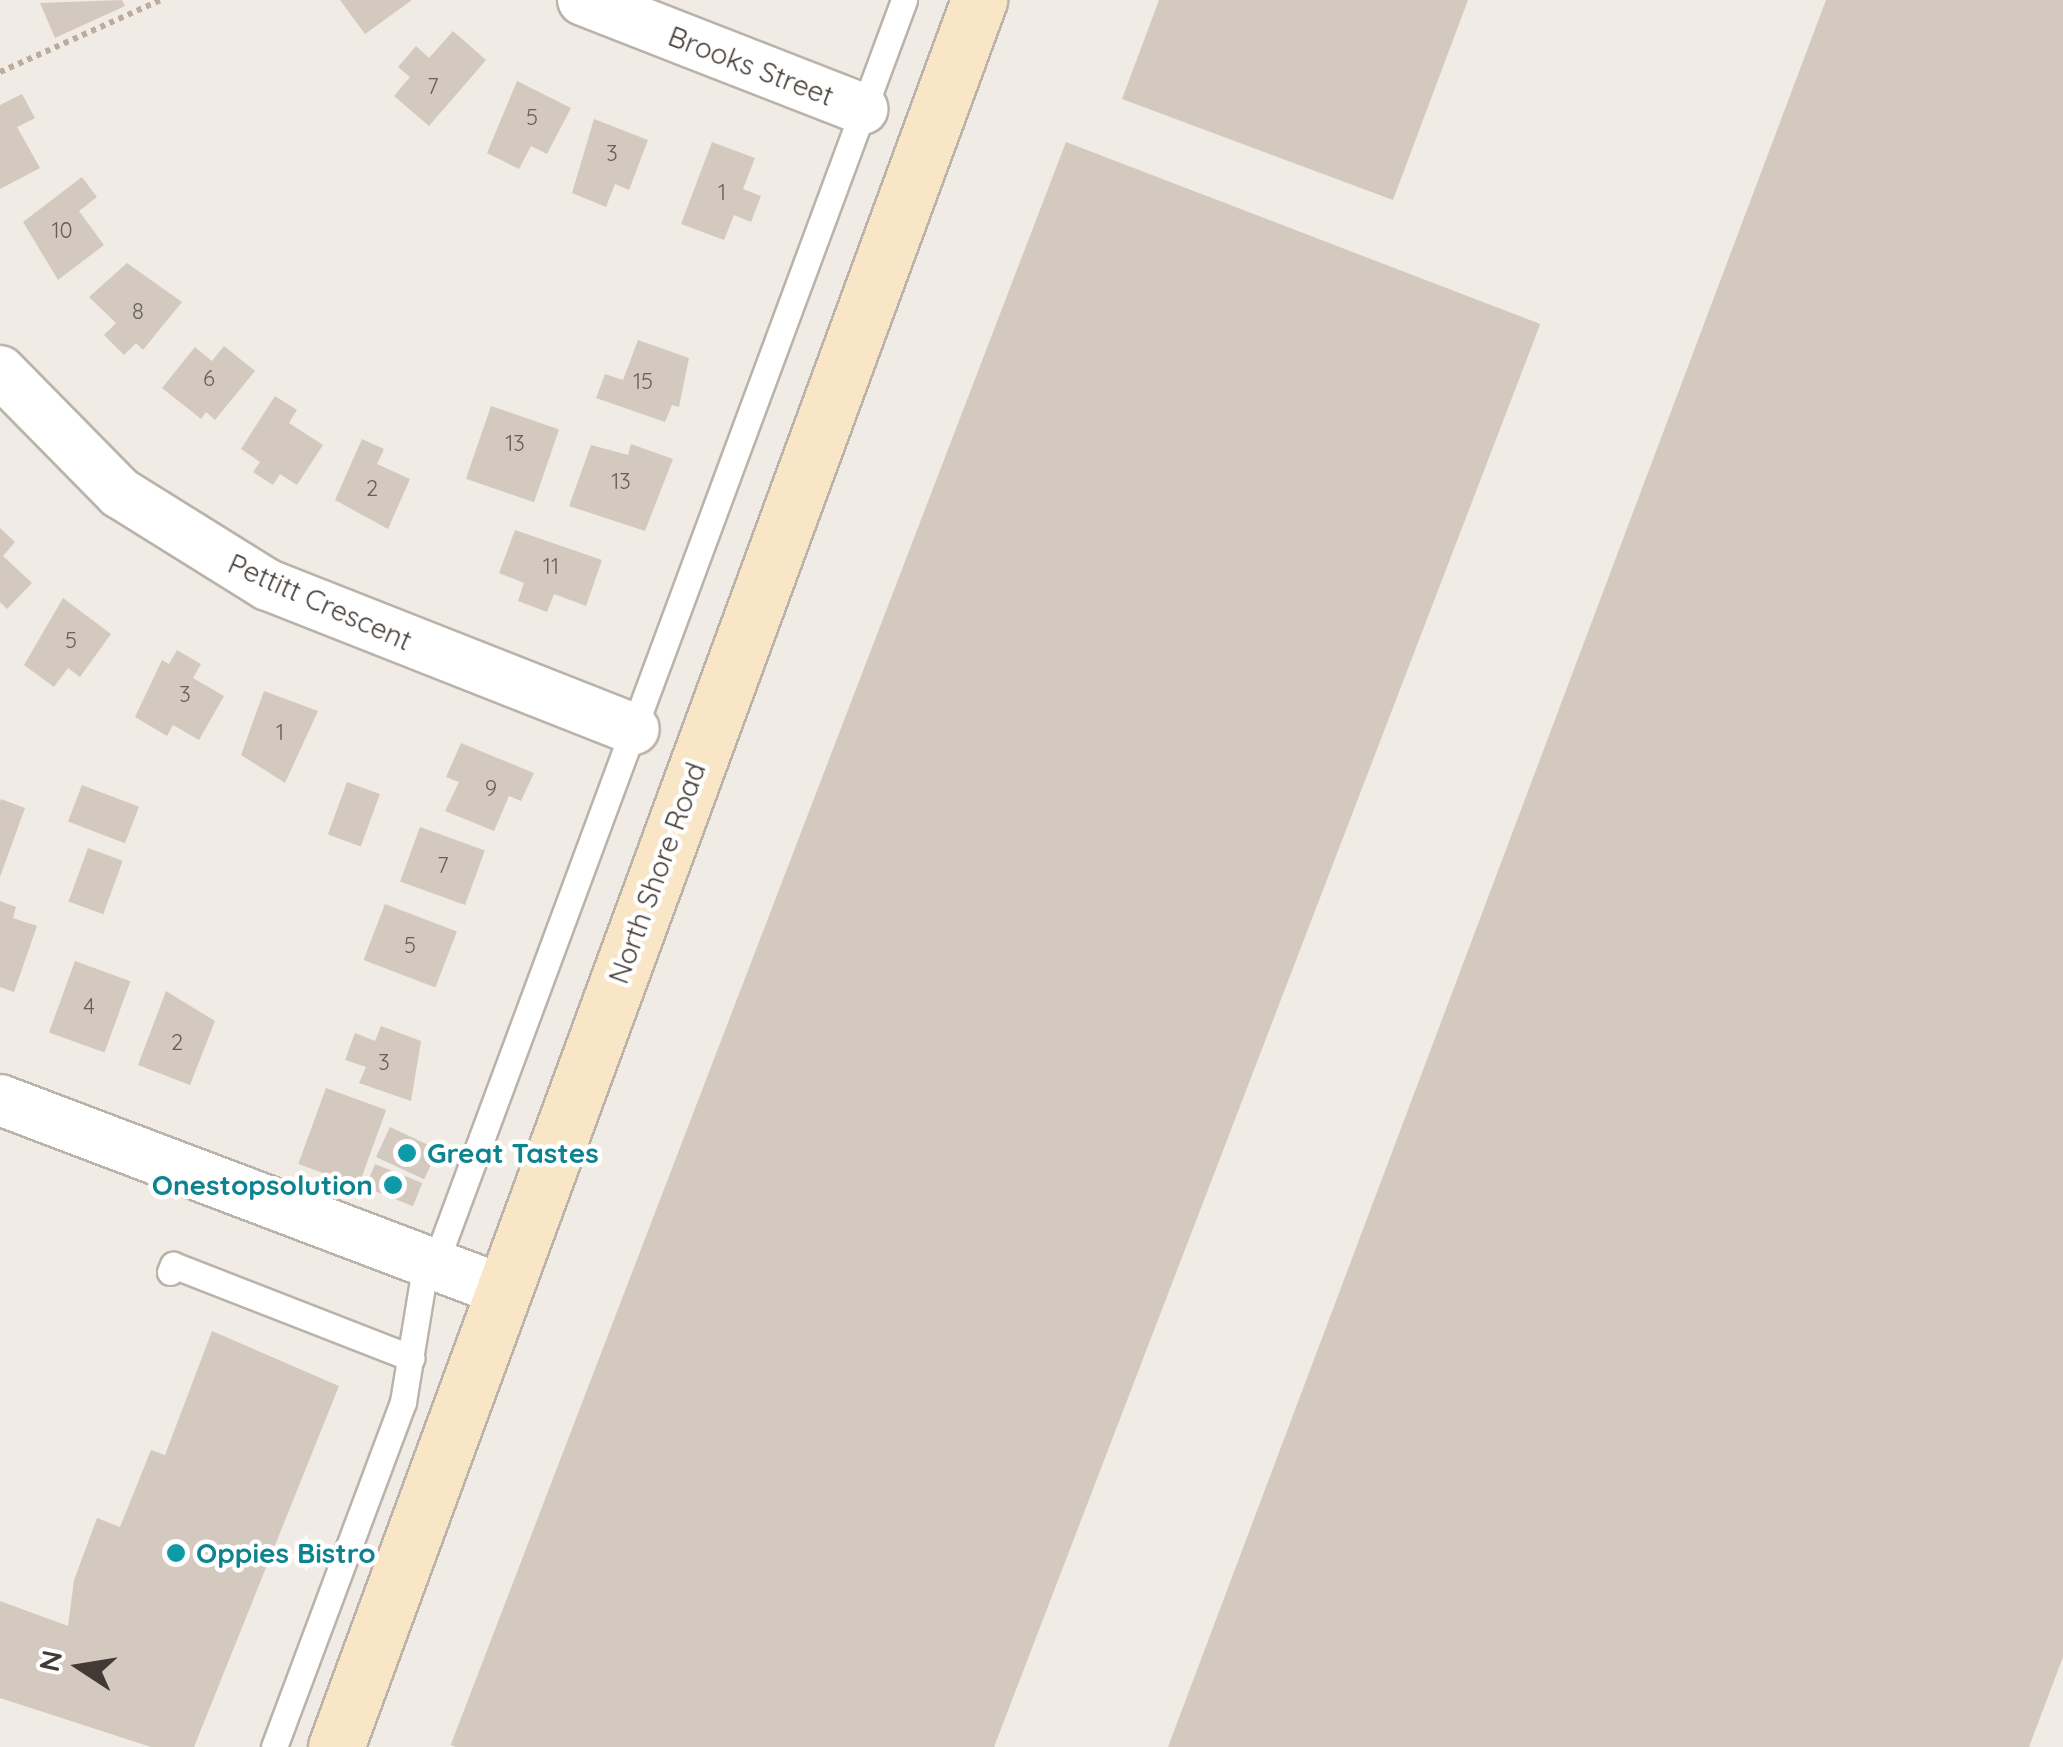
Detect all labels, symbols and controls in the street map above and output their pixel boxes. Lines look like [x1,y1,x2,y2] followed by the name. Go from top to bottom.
[664,19,838,113] street label: Brooks Street
[427,74,439,100] house number: 7
[526,105,538,131] house number: 5
[606,141,618,167] house number: 3
[718,180,726,206] house number: 1
[51,218,73,244] house number: 10
[132,299,144,325] house number: 8
[203,366,215,392] house number: 6
[633,369,653,395] house number: 15
[505,431,525,457] house number: 13
[611,469,631,495] house number: 13
[366,476,378,502] house number: 2
[223,547,417,657] street label: Pettitt Crescent
[543,554,559,580] house number: 11
[65,628,77,654] house number: 5
[179,682,191,708] house number: 3
[276,720,284,746] house number: 1
[601,758,713,988] street label: North Shore Road
[485,776,497,802] house number: 9
[437,853,449,879] house number: 7
[404,933,416,959] house number: 5
[83,994,95,1020] house number: 4
[171,1030,183,1056] house number: 2
[378,1050,390,1076] house number: 3
[427,1136,599,1170] place label: Great Tastes
[396,1142,418,1164] marker: Great Tastes
[152,1168,373,1202] place label: Onestopsolution
[382,1174,404,1196] marker: Onestopsolution
[196,1536,376,1570] place label: Oppies Bistro
[165,1542,187,1564] marker: Oppies Bistro
[30,1617,130,1717] north arrow
[31,1647,69,1674] text: N

